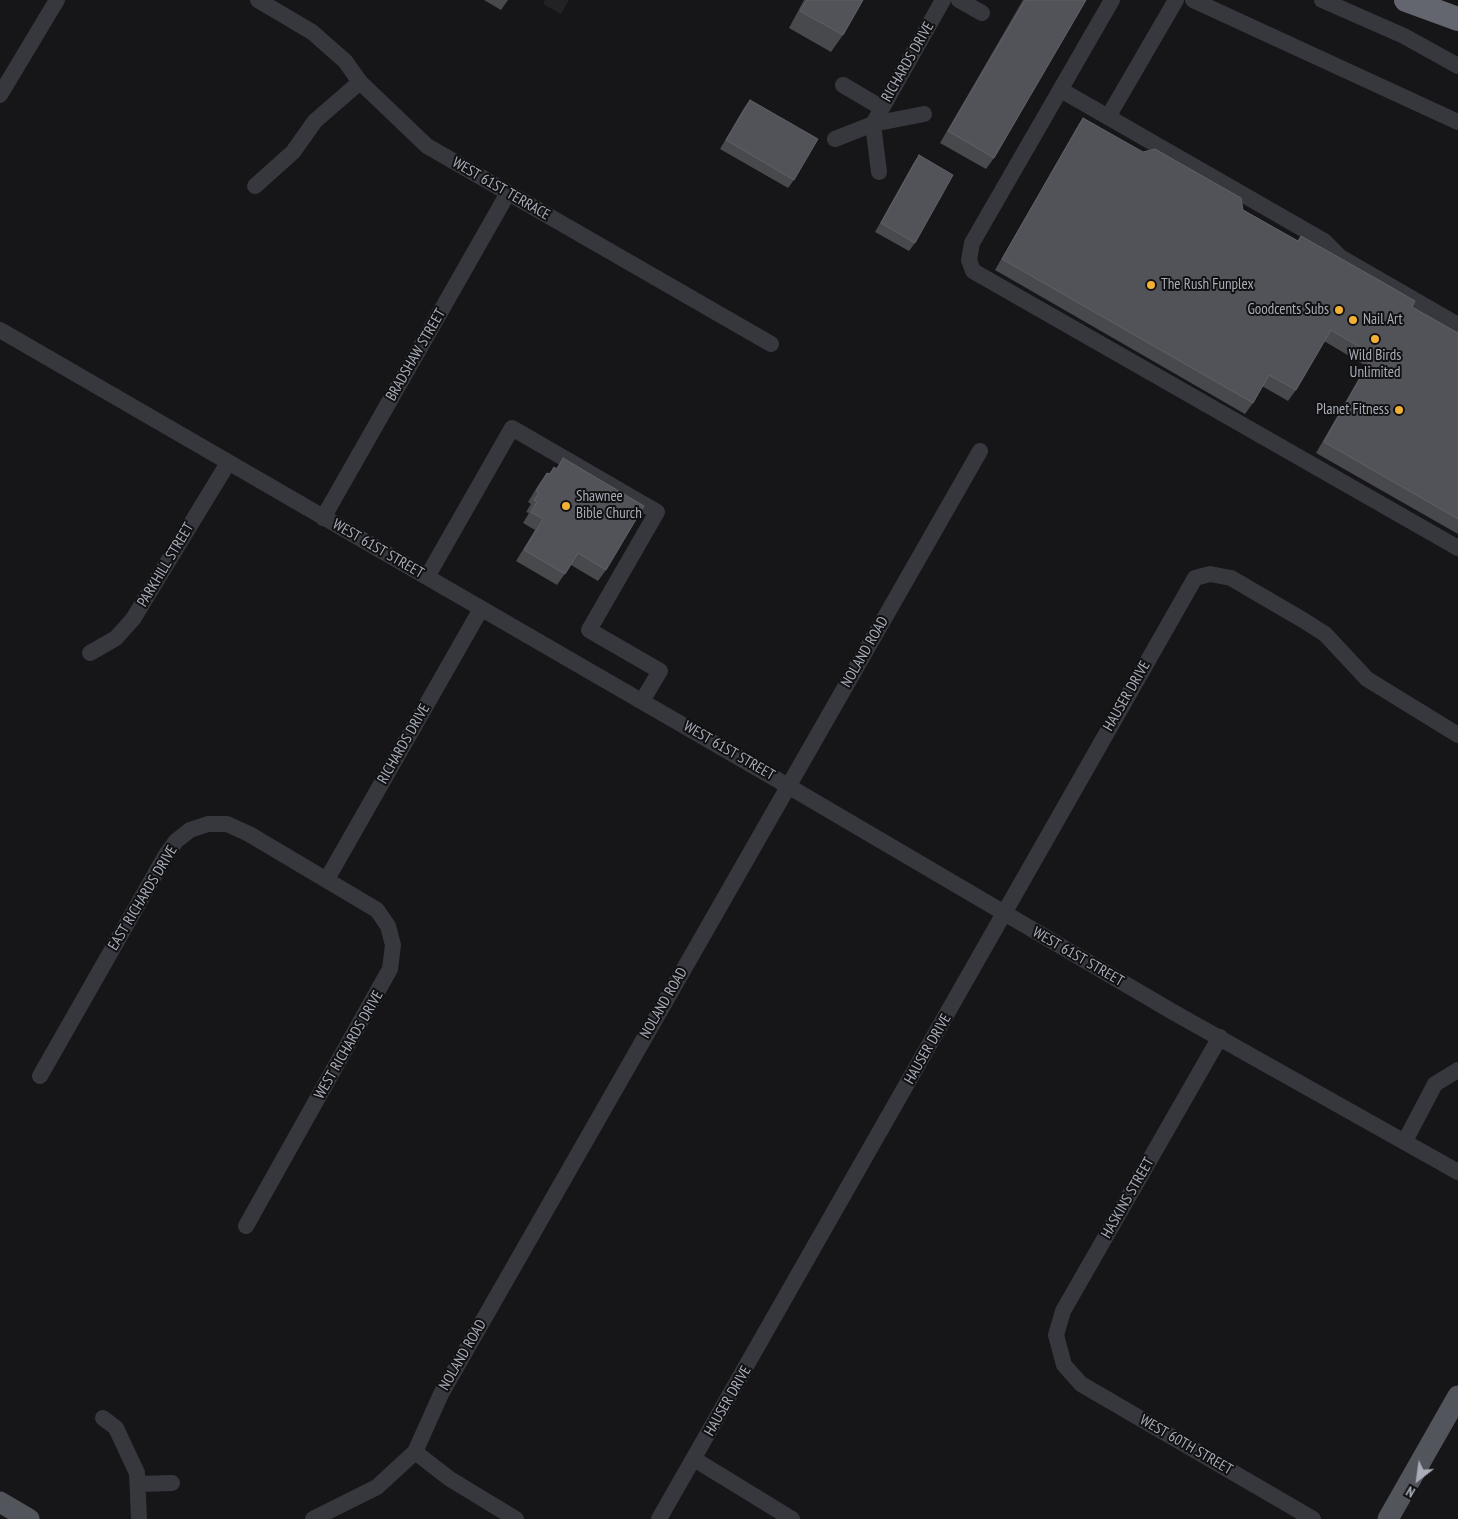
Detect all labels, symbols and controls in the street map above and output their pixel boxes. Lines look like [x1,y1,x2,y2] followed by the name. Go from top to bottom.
[878,19,938,105] street label: RICHARDS DRIVE
[449,154,553,224] street label: WEST 61ST TERRACE
[1161,276,1254,294] place label: The Rush Funplex
[1145,279,1157,291] marker: The Rush Funplex
[1247,301,1329,319] place label: Goodcents Subs
[1333,304,1345,316] marker: Goodcents Subs
[382,306,450,404] street label: BRADSHAW STREET
[1363,311,1403,329] place label: Nail Art
[1347,314,1359,326] marker: Nail Art
[1369,333,1381,345] marker: Wild Birds Unlimited
[1349,347,1401,382] place label: Wild Birds Unlimited
[1316,401,1389,419] place label: Planet Fitness
[1393,404,1405,416] marker: Planet Fitness
[576,488,642,523] place label: Shawnee Bible Church
[560,500,572,512] marker: Shawnee Bible Church
[329,516,427,582] street label: WEST 61ST STREET
[134,520,198,610] street label: PARKHILL STREET
[838,614,892,690] street label: NOLAND ROAD
[1100,658,1154,734] street label: HAUSER DRIVE
[374,701,434,787] street label: RICHARDS DRIVE
[680,718,778,784] street label: WEST 61ST STREET
[105,842,181,954] street label: EAST RICHARDS DRIVE
[1029,924,1127,990] street label: WEST 61ST STREET
[637,965,691,1041] street label: NOLAND ROAD
[311,988,387,1102] street label: WEST RICHARDS DRIVE
[901,1011,955,1087] street label: HAUSER DRIVE
[1098,1155,1158,1241] street label: HASKINS STREET
[436,1317,490,1393] street label: NOLAND ROAD
[701,1363,755,1439] street label: HAUSER DRIVE
[1136,1411,1236,1479] street label: WEST 60TH STREET
[1393,1454,1443,1504] north arrow
[1403,1482,1418,1502] text: N

